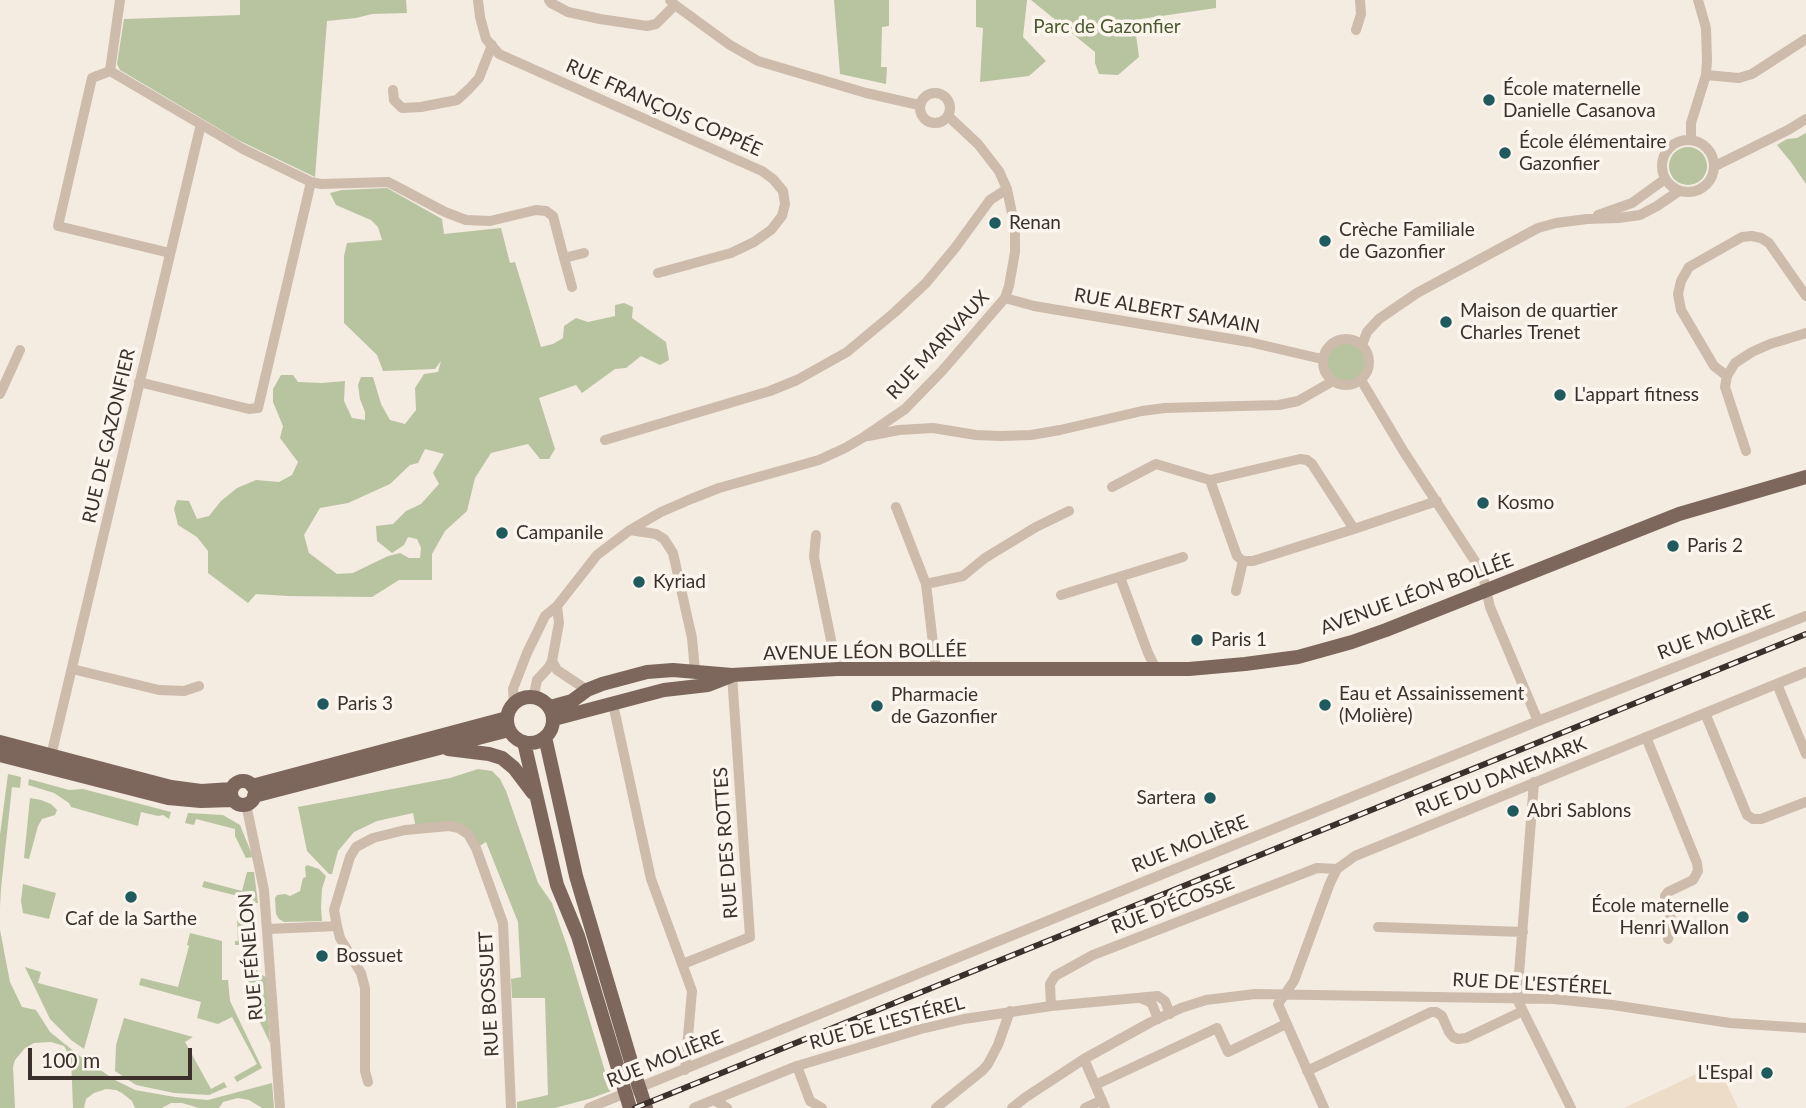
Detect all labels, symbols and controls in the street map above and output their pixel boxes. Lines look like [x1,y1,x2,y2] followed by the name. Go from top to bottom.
[1033,16,1181,38] park label: Parc de Gazonfier
[562,54,766,162] street label: RUE FRANÇOIS COPPÉE
[1503,78,1656,122] place label: École maternelle Danielle Casanova
[1481,92,1497,108] marker: École maternelle Danielle Casanova
[1519,131,1667,175] place label: École élémentaire Gazonfier
[1497,145,1513,161] marker: École élémentaire Gazonfier
[1009,212,1061,234] place label: Renan
[987,215,1003,231] marker: Renan
[1339,219,1475,263] place label: Crèche Familiale de Gazonfier
[1317,233,1333,249] marker: Crèche Familiale de Gazonfier
[1072,283,1262,339] street label: RUE ALBERT SAMAIN
[882,286,994,404] street label: RUE MARIVAUX
[1460,300,1618,344] place label: Maison de quartier Charles Trenet
[1438,314,1454,330] marker: Maison de quartier Charles Trenet
[78,347,140,525] street label: RUE DE GAZONFIER
[1574,384,1699,406] place label: L'appart fitness
[1552,387,1568,403] marker: L'appart fitness
[1497,492,1554,514] place label: Kosmo
[1475,495,1491,511] marker: Kosmo
[516,522,604,544] place label: Campanile
[494,525,510,541] marker: Campanile
[1687,535,1743,557] place label: Paris 2
[1665,538,1681,554] marker: Paris 2
[1317,548,1517,640] street label: AVENUE LÉON BOLLÉE
[653,571,706,593] place label: Kyriad
[631,574,647,590] marker: Kyriad
[1654,599,1778,665] street label: RUE MOLIÈRE
[1211,629,1267,651] place label: Paris 1
[1189,632,1205,648] marker: Paris 1
[763,639,967,665] street label: AVENUE LÉON BOLLÉE
[1339,683,1524,727] place label: Eau et Assainissement (Molière)
[891,684,997,728] place label: Pharmacie de Gazonfier
[337,693,393,715] place label: Paris 3
[315,696,331,712] marker: Paris 3
[1317,697,1333,713] marker: Eau et Assainissement (Molière)
[869,698,885,714] marker: Pharmacie de Gazonfier
[1412,732,1590,822] street label: RUE DU DANEMARK
[709,766,743,920] street label: RUE DES ROTTES
[1136,787,1196,809] place label: Sartera
[1202,790,1218,806] marker: Sartera
[1527,800,1631,822] place label: Abri Sablons
[1505,803,1521,819] marker: Abri Sablons
[1129,810,1251,878] street label: RUE MOLIÈRE
[1108,871,1238,939] street label: RUE D'ÉCOSSE
[123,889,139,905] marker: Caf de la Sarthe
[234,892,268,1022] street label: RUE FÉNELON
[1591,895,1729,939] place label: École maternelle Henri Wallon
[65,908,197,930] place label: Caf de la Sarthe
[1735,909,1751,925] marker: École maternelle Henri Wallon
[474,931,504,1057] street label: RUE BOSSUET
[336,945,403,967] place label: Bossuet
[314,948,330,964] marker: Bossuet
[1452,968,1612,1000] street label: RUE DE L'ESTÉREL
[807,991,967,1055] street label: RUE DE L'ESTÉREL
[604,1025,726,1093] street label: RUE MOLIÈRE
[32,1034,196,1078] scale bar
[41,1047,100,1072] text: 100 m
[1698,1062,1753,1084] place label: L'Espal
[1759,1065,1775,1081] marker: L'Espal

